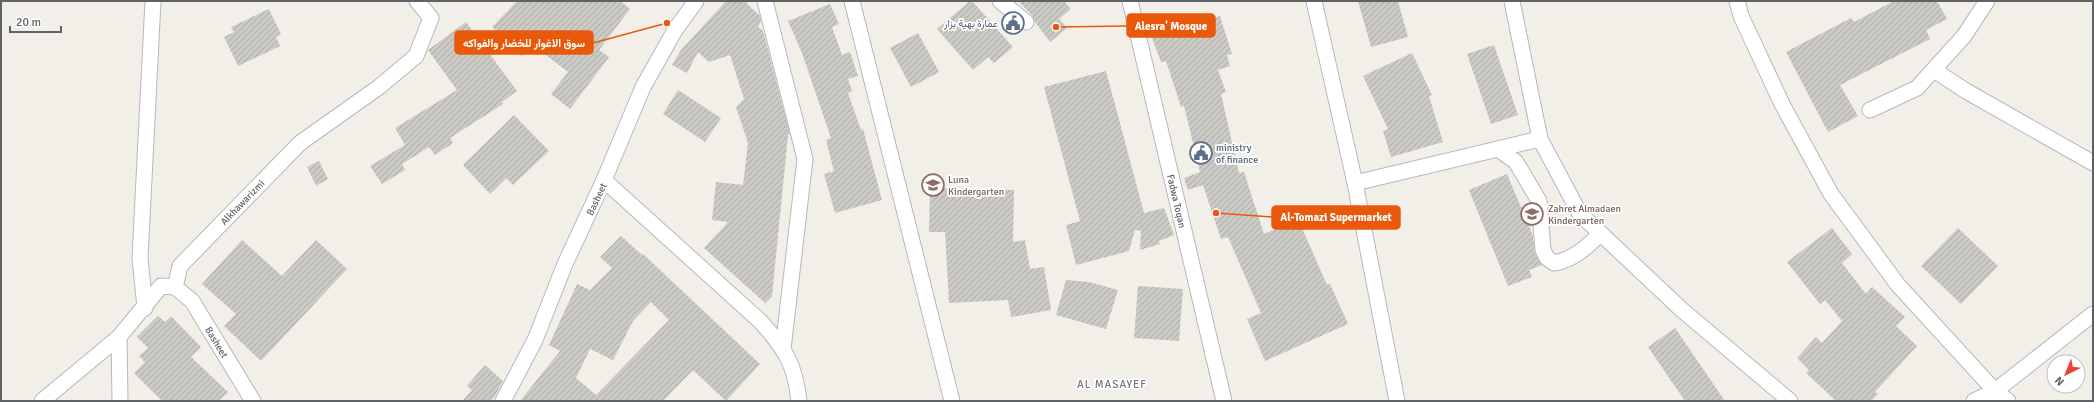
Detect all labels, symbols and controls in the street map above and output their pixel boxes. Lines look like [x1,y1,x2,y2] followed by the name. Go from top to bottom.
[10,8,61,34] scale bar
[1000,10,1026,36] public building icon: عمارة بهية بزار
[1127,14,1215,37] callout: Alesra' Mosque
[16,15,41,30] text: 20 m
[943,18,998,30] place label: عمارة بهية بزار
[1135,20,1208,33] text: Alesra' Mosque
[455,31,593,54] callout: سوق الاغوار للخضار والفواكه
[463,37,585,50] text: سوق الاغوار للخضار والفواكه
[1188,140,1214,166] public building icon: ministry of finance
[1216,142,1258,166] place label: ministry of finance
[920,172,946,198] school or university icon: Luna Kindergarten
[1164,173,1188,229] street label: Fadwa Toqan
[948,174,1004,198] place label: Luna Kindergarten
[218,178,267,228] street label: Alkhawarizmi
[584,181,610,218] street label: Basheet
[1519,201,1545,227] school or university icon: Zahret Almadaen Kindergarten
[1548,203,1621,227] place label: Zahret Almadaen Kindergarten
[1272,206,1400,229] callout: Al-Tomazi Supermarket
[1280,211,1392,224] text: Al-Tomazi Supermarket
[202,325,230,361] street label: Basheet
[2046,354,2086,394] north arrow
[2052,374,2067,388] text: N
[1077,378,1147,391] district label: AL MASAYEF

